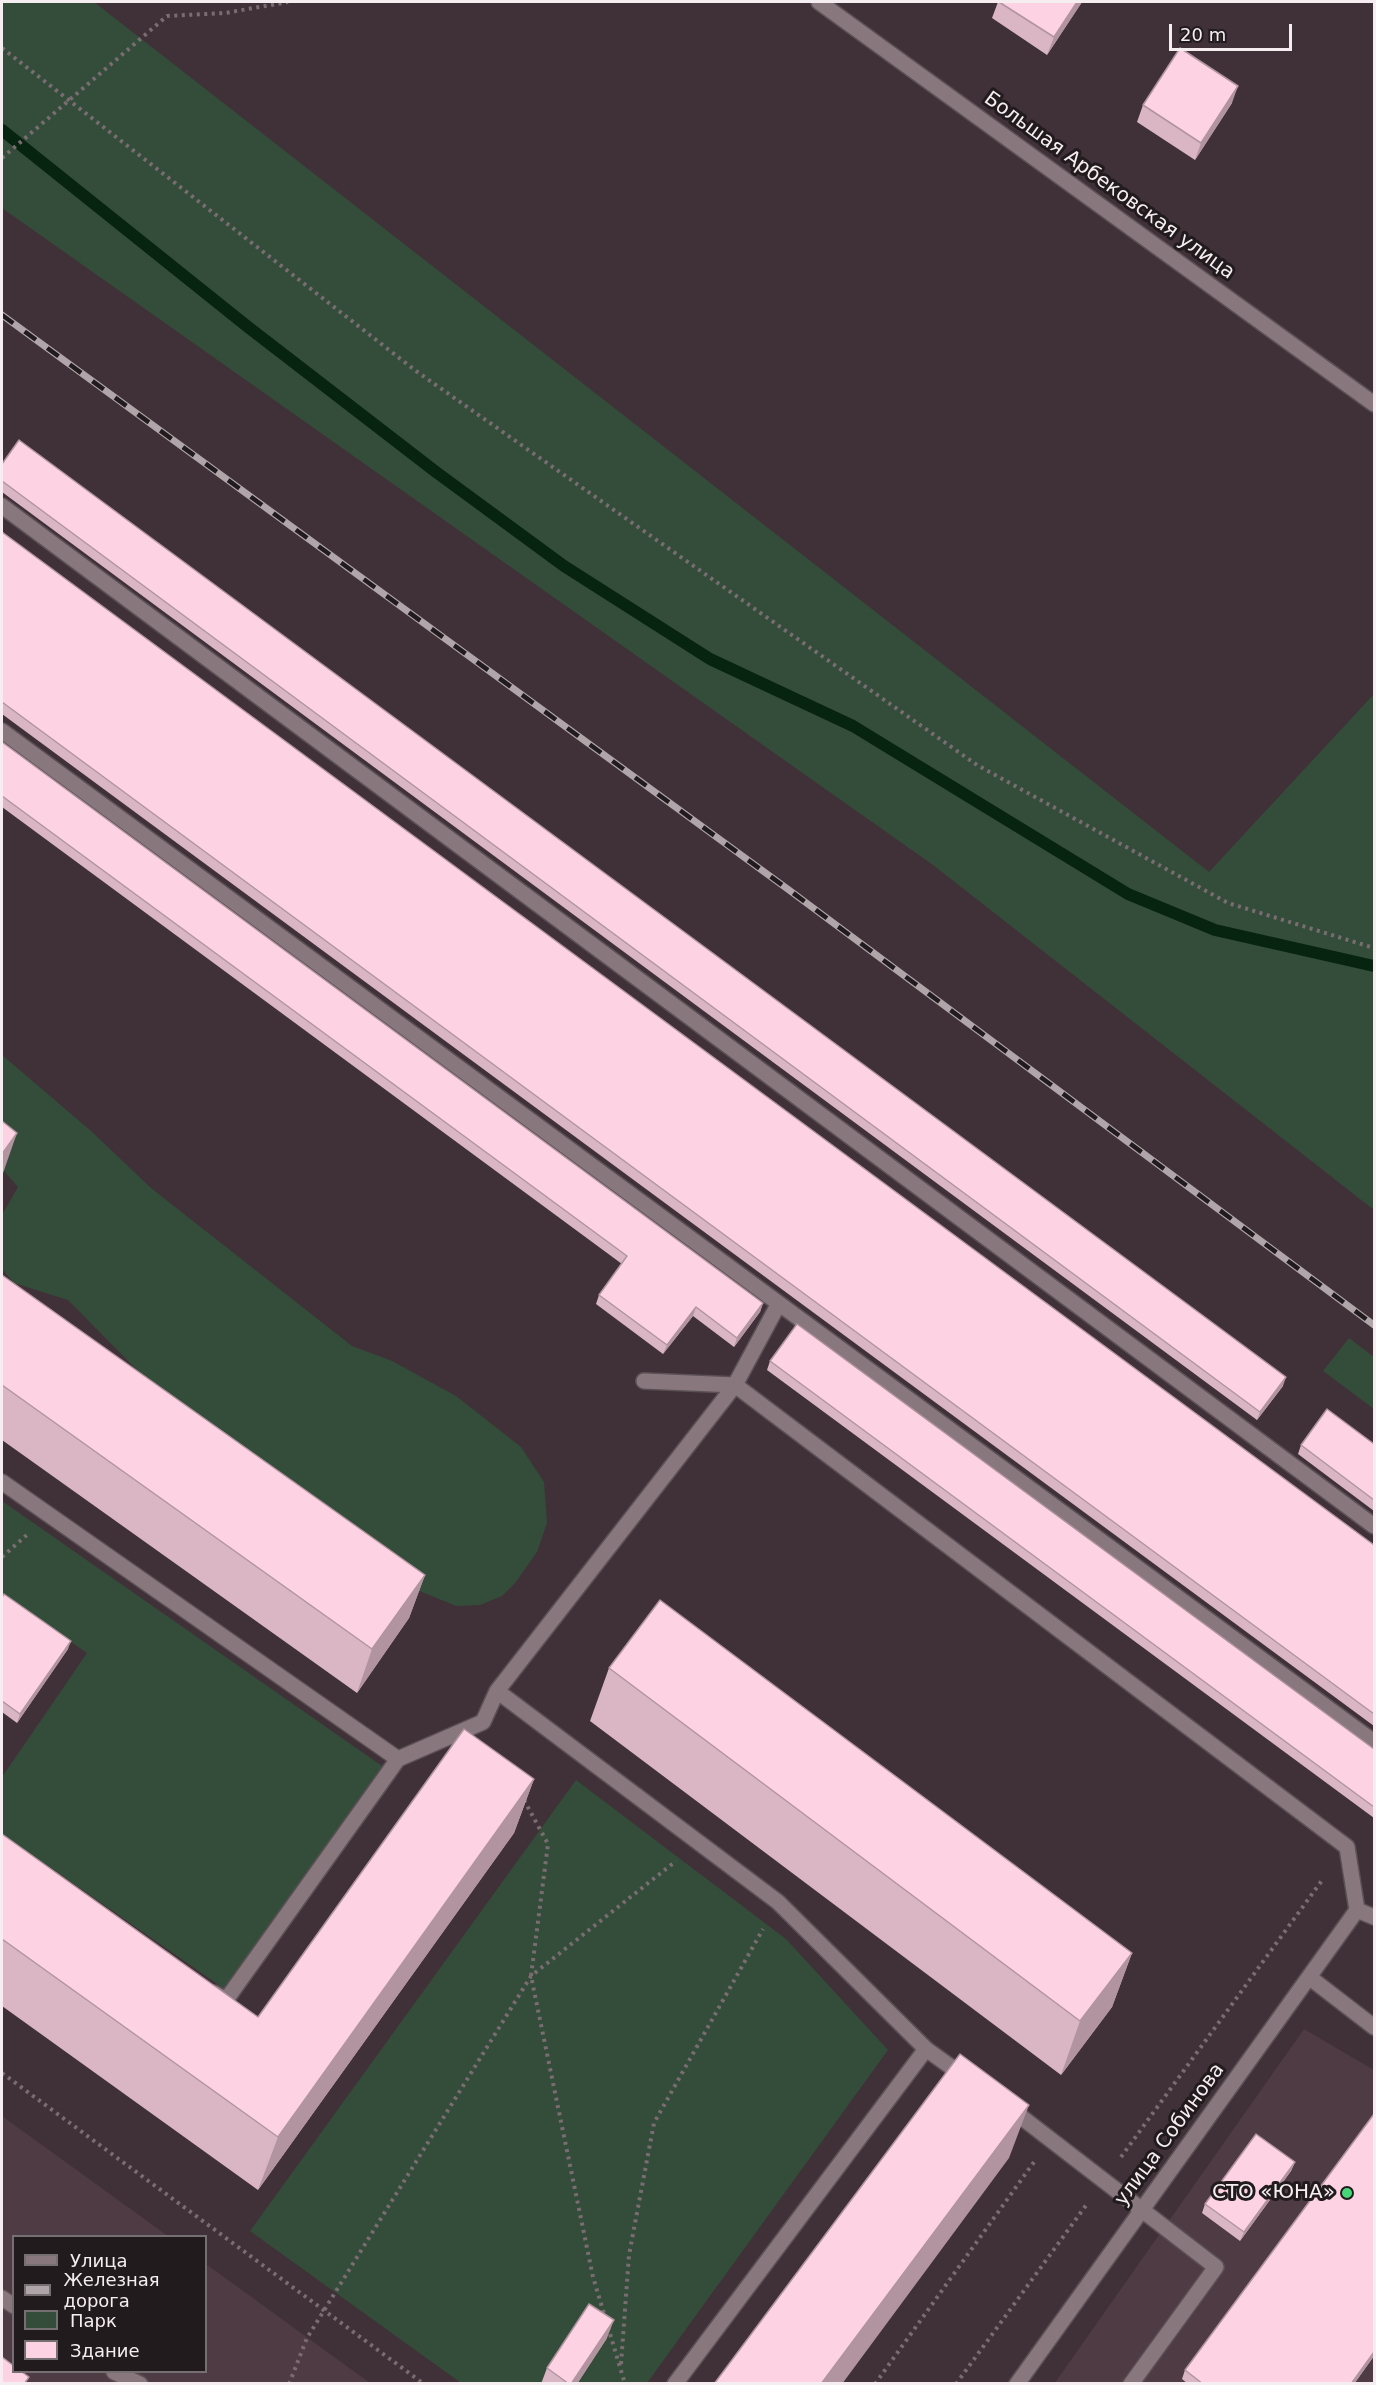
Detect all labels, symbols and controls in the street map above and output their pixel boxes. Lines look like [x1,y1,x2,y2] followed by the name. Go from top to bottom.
[1172,12,1295,50] scale bar
[1180,24,1226,45] text: 20 m
[979,87,1239,285] street label: Большая Арбековская улица
[1110,2059,1230,2211] street label: улица Собинова
[1212,2181,1335,2205] place label: СТО «ЮНА»
[1340,2186,1354,2200] marker: СТО «ЮНА»
[12,2235,207,2373] legend
[70,2250,127,2271] text: Улица
[63,2269,160,2311] text: Железная дорога
[70,2310,117,2331] text: Парк
[70,2340,140,2361] text: Здание

